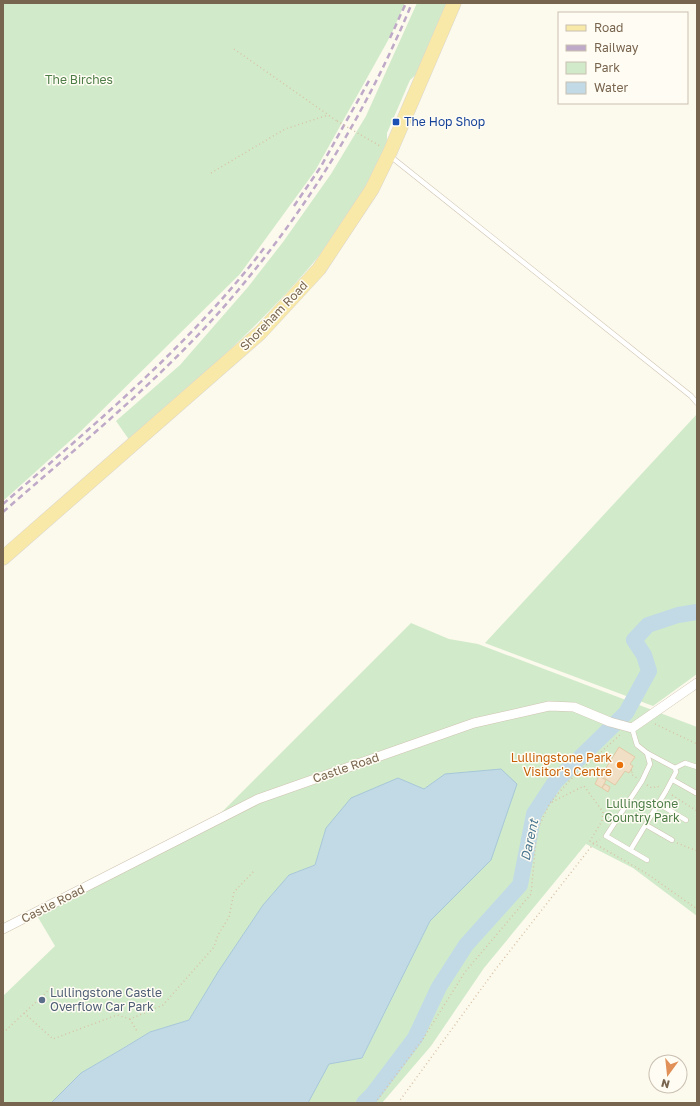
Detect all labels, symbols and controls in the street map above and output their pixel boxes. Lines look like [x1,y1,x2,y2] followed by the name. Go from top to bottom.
[558,12,688,104] legend
[594,20,623,35] text: Road
[594,40,639,55] text: Railway
[594,60,620,75] text: Park
[45,72,113,87] park label: The Birches
[594,80,628,95] text: Water
[404,114,485,129] place label: The Hop Shop
[391,117,401,127] marker: The Hop Shop
[237,278,311,354] street label: Shoreham Road
[311,749,381,786] street label: Castle Road
[511,750,612,779] place label: Lullingstone Park Visitor's Centre
[615,760,625,770] marker: Lullingstone Park Visitor's Centre
[604,796,680,825] park label: Lullingstone Country Park
[517,816,542,862] water label: Darent
[19,881,87,926] street label: Castle Road
[50,985,162,1014] place label: Lullingstone Castle Overflow Car Park
[37,995,47,1005] marker: Lullingstone Castle Overflow Car Park
[648,1054,688,1094] north arrow
[660,1077,671,1092] text: N

